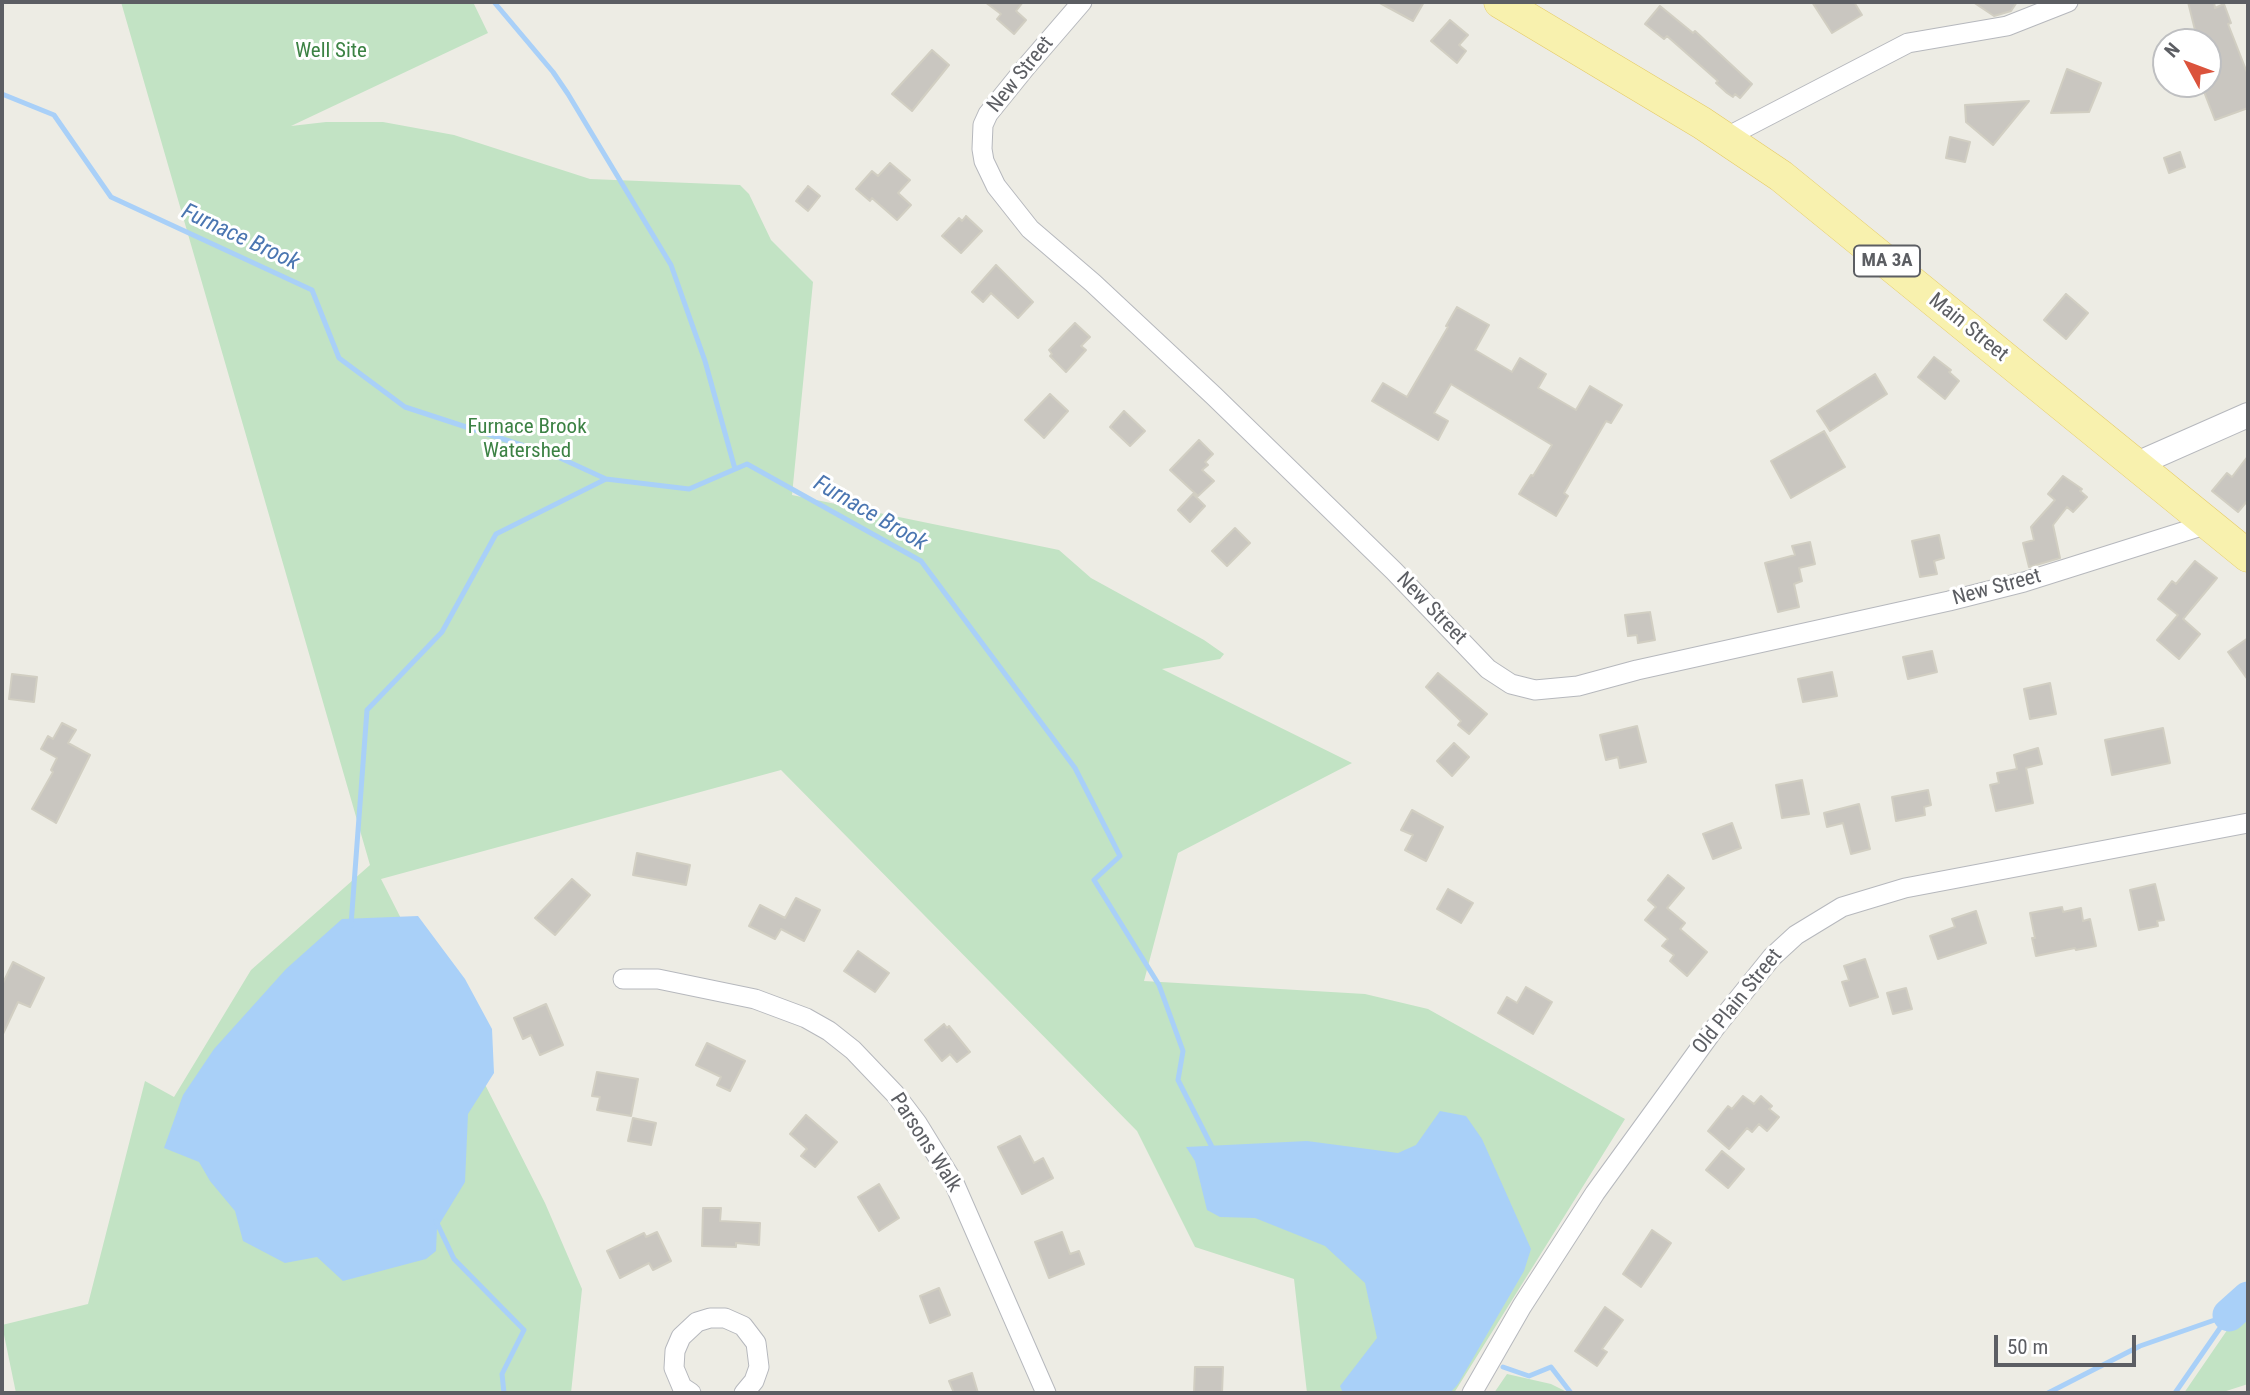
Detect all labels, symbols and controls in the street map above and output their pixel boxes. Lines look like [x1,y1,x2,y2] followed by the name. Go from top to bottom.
[2152,28,2222,98] north arrow
[983,32,1059,118] street label: New Street
[2160,38,2185,62] text: N
[295,39,367,65] park label: Well Site
[177,199,303,277] water label: Furnace Brook
[1854,246,1920,276] road number: MA 3A
[1923,288,2013,368] street label: Main Street
[467,415,587,465] park label: Furnace Brook Watershed
[808,470,932,558] water label: Furnace Brook
[1950,564,2044,612] street label: New Street
[1390,568,1472,650] street label: New Street
[1688,944,1788,1060] street label: Old Plain Street
[884,1089,966,1197] street label: Parsons Walk
[1998,1322,2140,1366] scale bar
[2007,1335,2048,1359] text: 50 m

